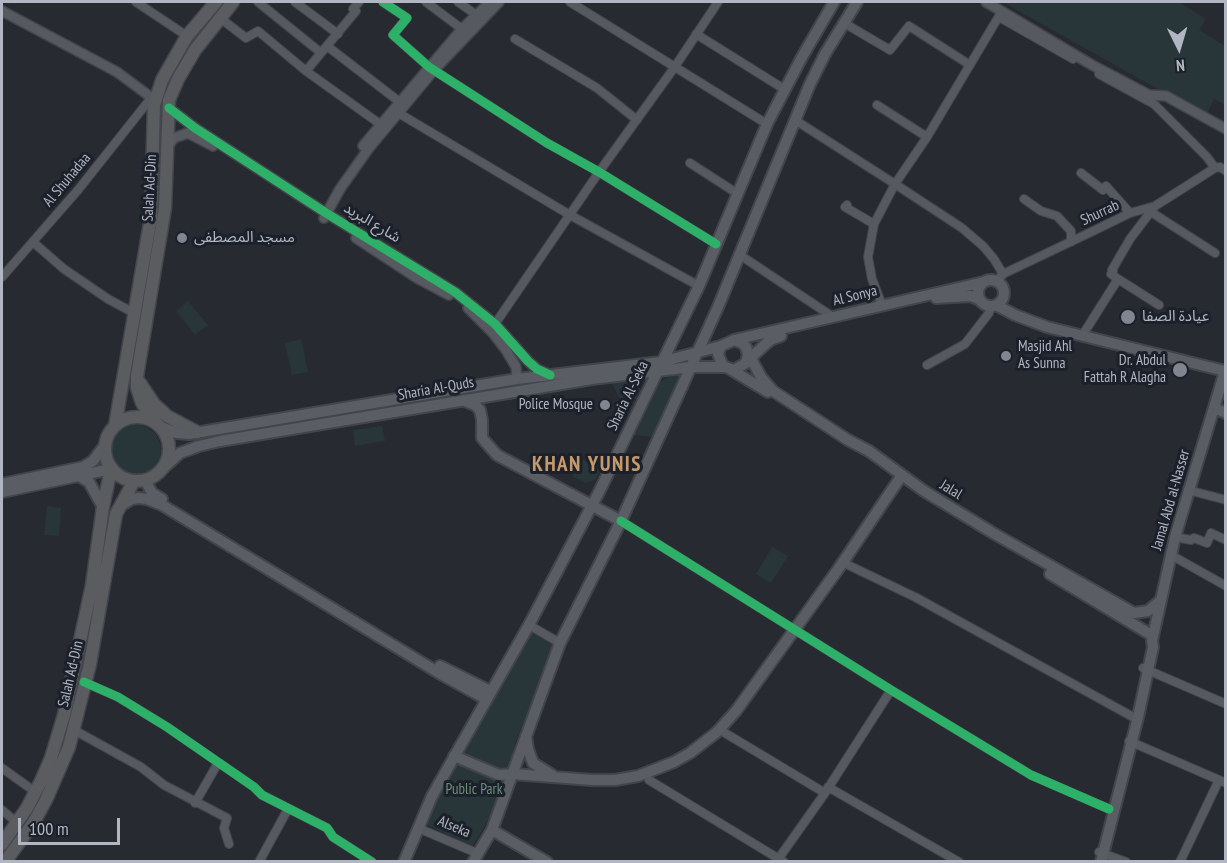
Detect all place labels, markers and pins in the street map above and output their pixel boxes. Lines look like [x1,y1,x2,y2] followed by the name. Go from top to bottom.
[194,229,295,247] place label: مسجد المصطفى
[175,231,189,245] marker: مسجد المصطفى
[1119,308,1137,326] marker: عيادة الصفا
[1142,308,1209,326] place label: عيادة الصفا
[1018,338,1072,373] place label: Masjid Ahl As Sunna
[999,349,1013,363] marker: Masjid Ahl As Sunna
[1084,352,1166,387] place label: Dr. Abdul Fattah R Alagha
[1171,361,1189,379] marker: Dr. Abdul Fattah R Alagha
[519,396,593,414] place label: Police Mosque
[598,398,612,412] marker: Police Mosque

